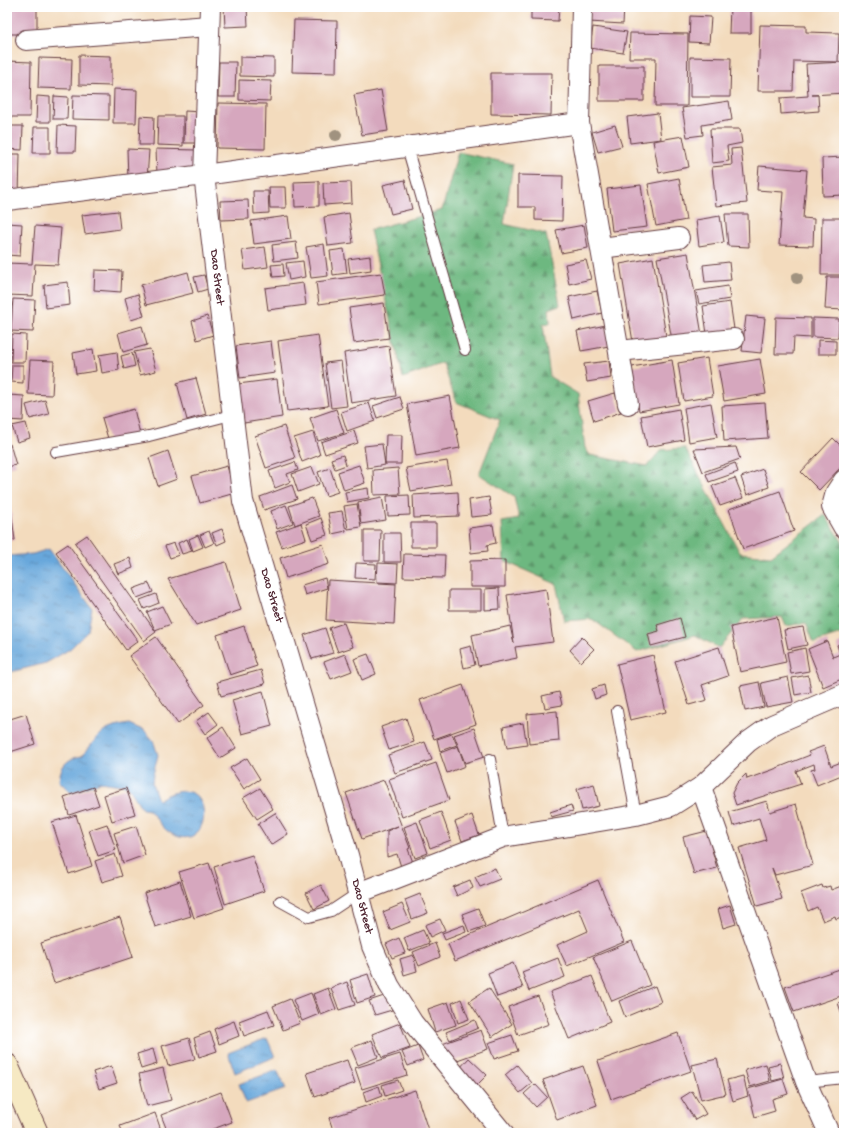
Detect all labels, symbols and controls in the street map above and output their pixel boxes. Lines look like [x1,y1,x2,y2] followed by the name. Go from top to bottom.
[206,248,227,307] street label: Dao Street
[256,566,286,625] street label: Dao Street
[347,877,376,936] street label: Dao Street

